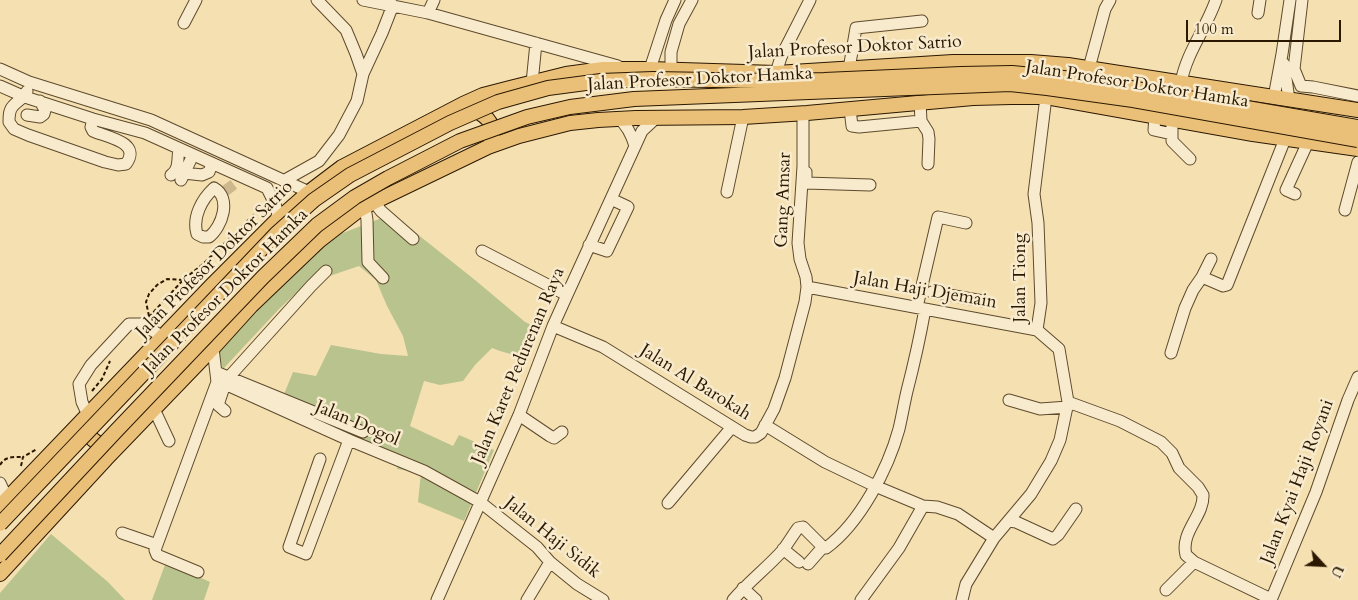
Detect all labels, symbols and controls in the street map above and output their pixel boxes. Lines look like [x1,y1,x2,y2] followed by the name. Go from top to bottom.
[1188,10,1343,42] scale bar
[1194,19,1234,39] text: 100 m
[748,32,962,64] street label: Jalan Profesor Doktor Satrio
[1024,57,1250,113] street label: Jalan Profesor Doktor Hamka
[587,63,813,97] street label: Jalan Profesor Doktor Hamka
[772,152,796,248] street label: Gang Amsar
[132,177,298,343] street label: Jalan Profesor Doktor Satrio
[139,205,313,379] street label: Jalan Profesor Doktor Hamka
[1010,233,1032,323] street label: Jalan Tiong
[468,265,570,467] street label: Jalan Karet Pedurenan Raya
[852,268,998,314] street label: Jalan Haji Djemain
[635,340,755,426] street label: Jalan Al Barokah
[311,396,403,452] street label: Jalan Dogol
[1257,397,1339,567] street label: Jalan Kyai Haji Royani
[500,493,604,583] street label: Jalan Haji Sidik
[1298,540,1348,590] north arrow
[1326,562,1348,581] text: U

